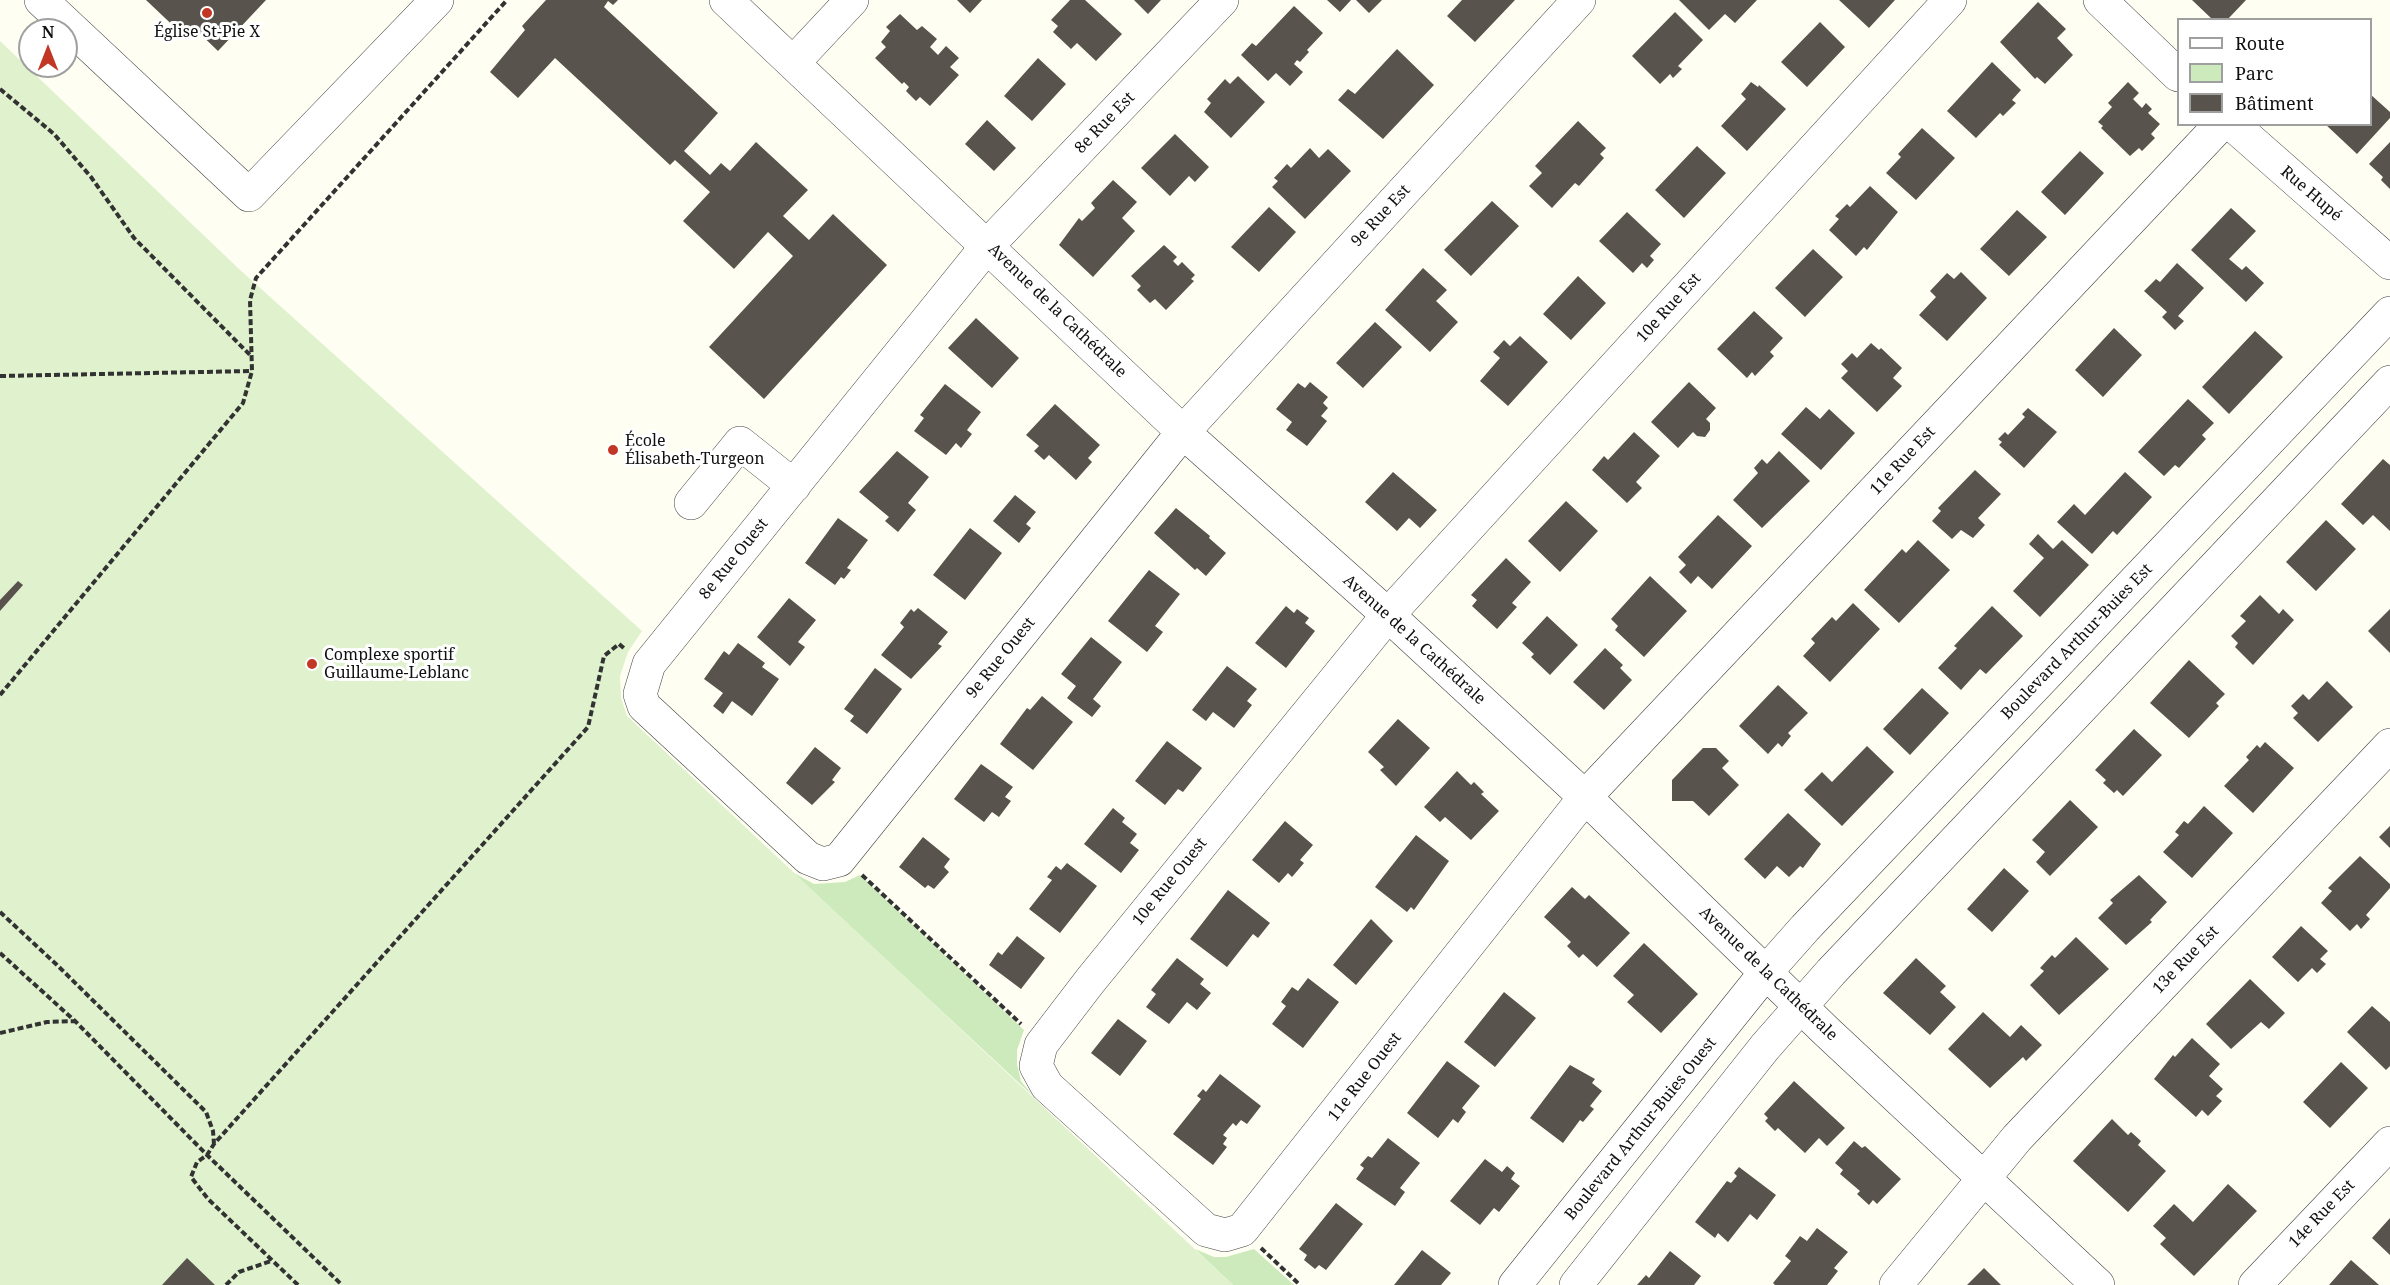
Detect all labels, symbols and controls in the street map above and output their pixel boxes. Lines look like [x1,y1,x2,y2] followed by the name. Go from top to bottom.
[200,6,214,20] marker: Église St-Pie X
[18,18,78,78] north arrow
[2177,18,2372,126] legend
[42,21,54,43] text: N
[154,22,260,42] place label: Église St-Pie X
[2235,31,2285,55] text: Route
[2235,61,2273,85] text: Parc
[1071,88,1139,158] street label: 8e Rue Est
[2235,91,2314,115] text: Bâtiment
[2277,162,2345,226] street label: Rue Hupé
[1347,181,1415,251] street label: 9e Rue Est
[984,240,1130,382] street label: Avenue de la Cathédrale
[1633,269,1705,347] street label: 10e Rue Est
[1866,423,1940,499] street label: 11e Rue Est
[625,431,765,469] place label: École Élisabeth-Turgeon
[606,443,620,457] marker: École Élisabeth-Turgeon
[696,515,772,603] street label: 8e Rue Ouest
[1998,560,2156,724] street label: Boulevard Arthur-Buies Est
[1339,571,1489,709] street label: Avenue de la Cathédrale
[963,614,1039,702] street label: 9e Rue Ouest
[324,645,469,683] place label: Complexe sportif Guillaume-Leblanc
[305,657,319,671] marker: Complexe sportif Guillaume-Leblanc
[1129,834,1211,930] street label: 10e Rue Ouest
[1695,903,1841,1045] street label: Avenue de la Cathédrale
[2149,922,2223,998] street label: 13e Rue Est
[1324,1029,1406,1125] street label: 11e Rue Ouest
[1561,1034,1721,1224] street label: Boulevard Arthur-Buies Ouest
[2285,1176,2359,1252] street label: 14e Rue Est

